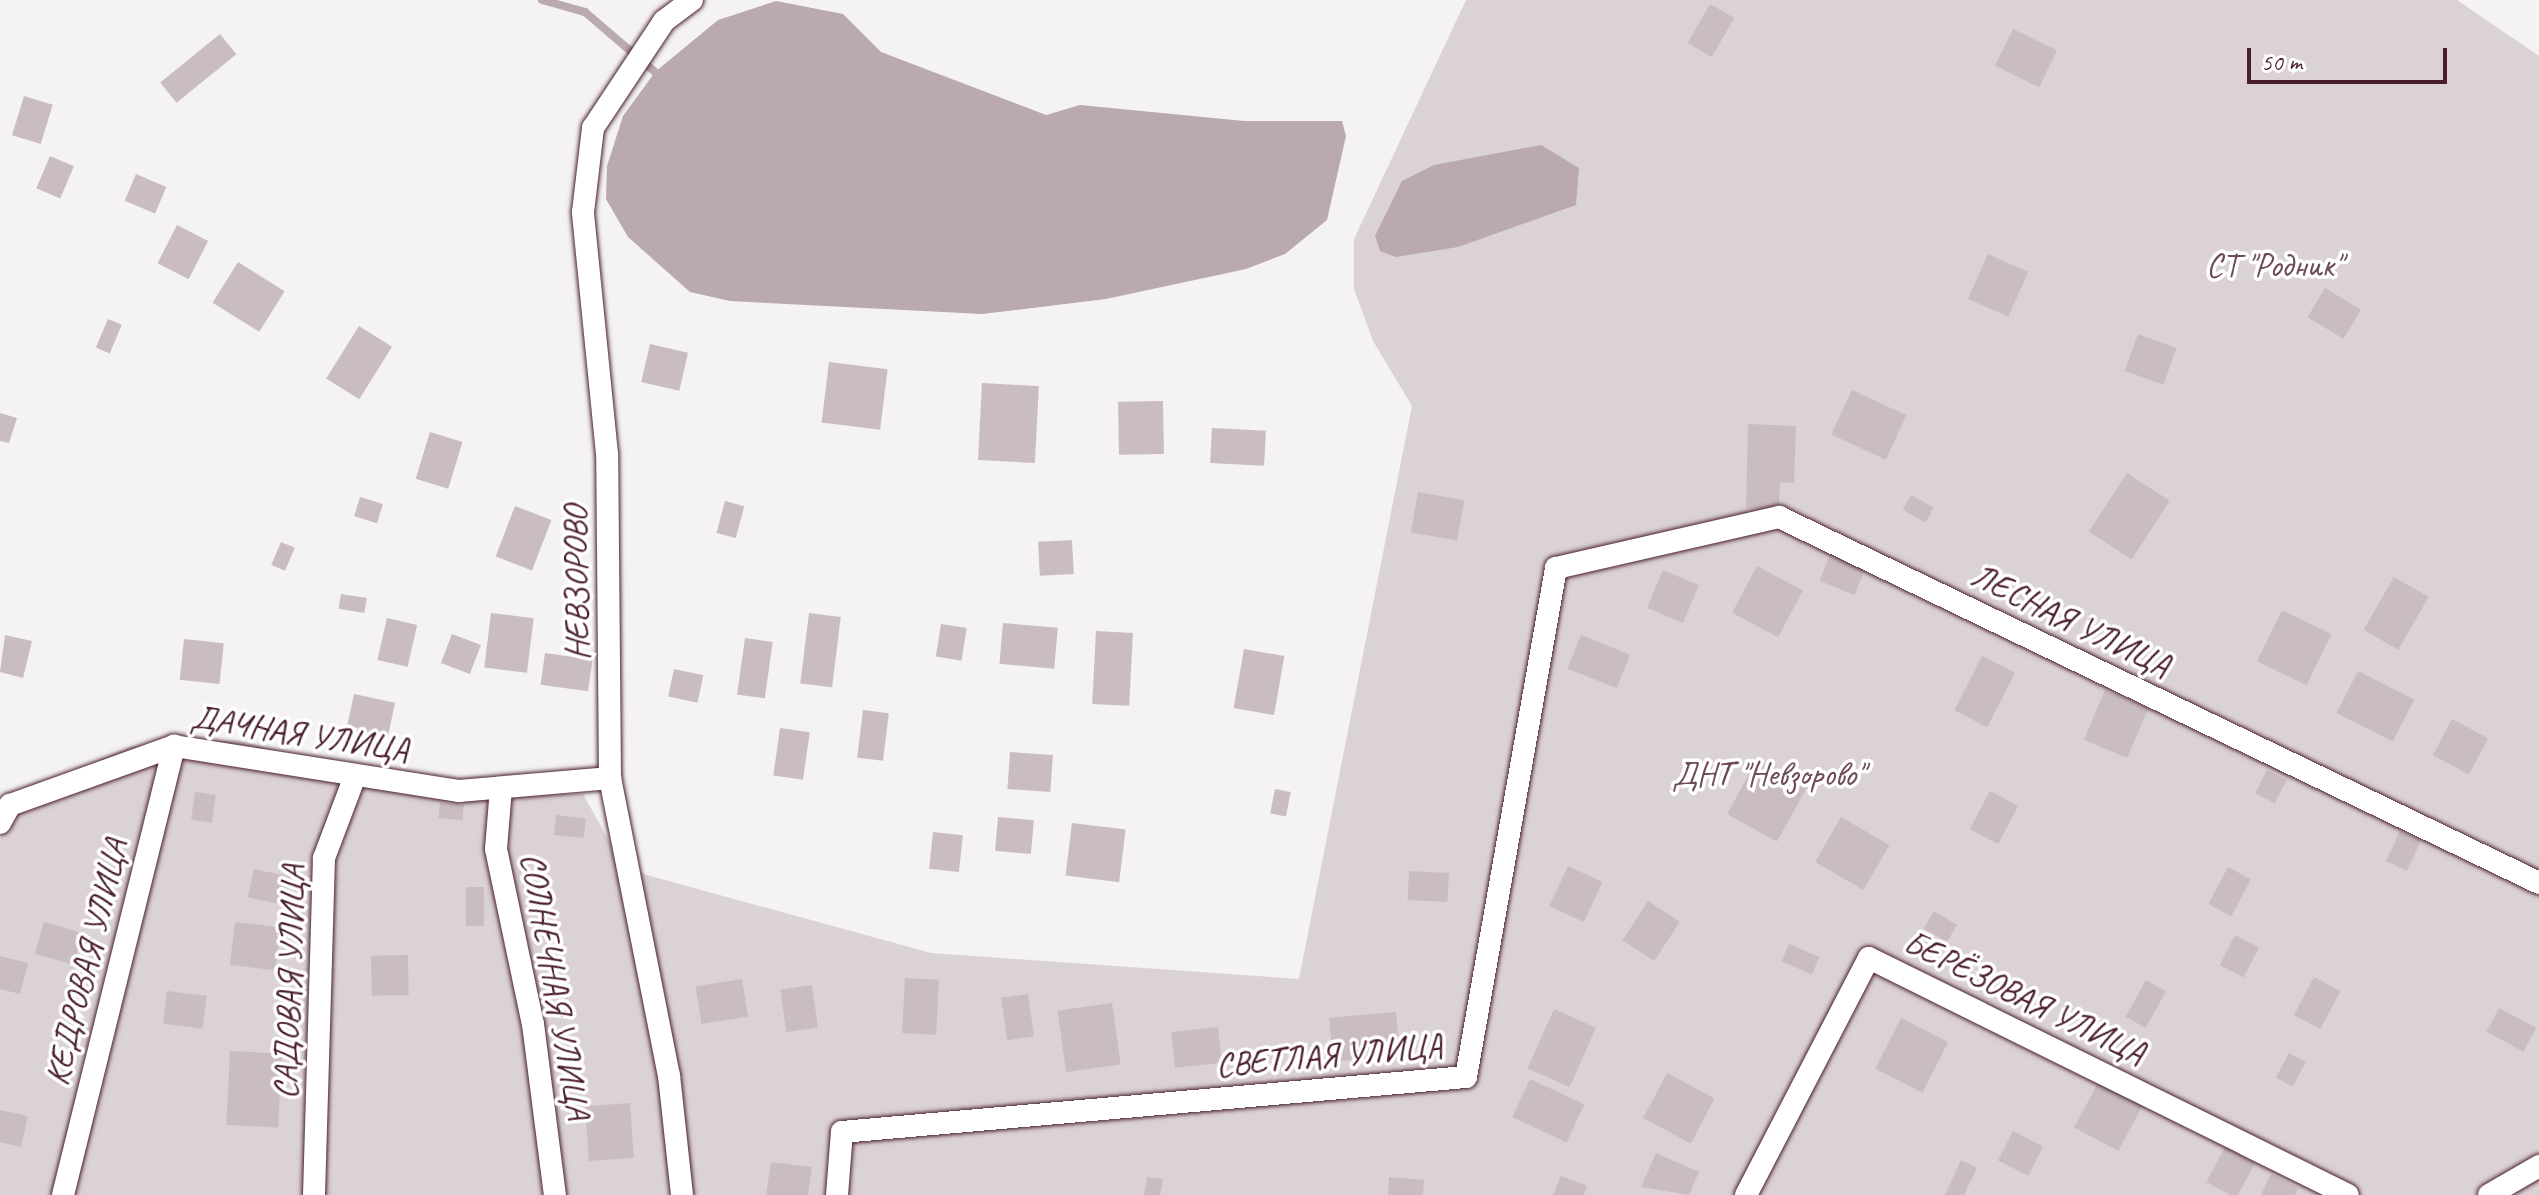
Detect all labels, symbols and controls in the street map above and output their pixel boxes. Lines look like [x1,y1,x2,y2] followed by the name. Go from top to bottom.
[2251,32,2451,82] scale bar
[2261,47,2302,77] text: 50 m
[2206,245,2342,285] park label: СТ "Родник"
[554,505,598,661] street label: НЕВЗОРОВО
[1965,554,2177,686] street label: ЛЕСНАЯ УЛИЦА
[188,696,412,770] street label: ДАЧНАЯ УЛИЦА
[1672,754,1864,794] park label: ДНТ "Невзорово"
[36,835,136,1089] street label: КЕДРОВАЯ УЛИЦА
[513,850,599,1122] street label: СОЛНЕЧНАЯ УЛИЦА
[265,865,313,1099] street label: САДОВАЯ УЛИЦА
[1898,921,2152,1073] street label: БЕРЁЗОВАЯ УЛИЦА
[1213,1025,1445,1085] street label: СВЕТЛАЯ УЛИЦА

